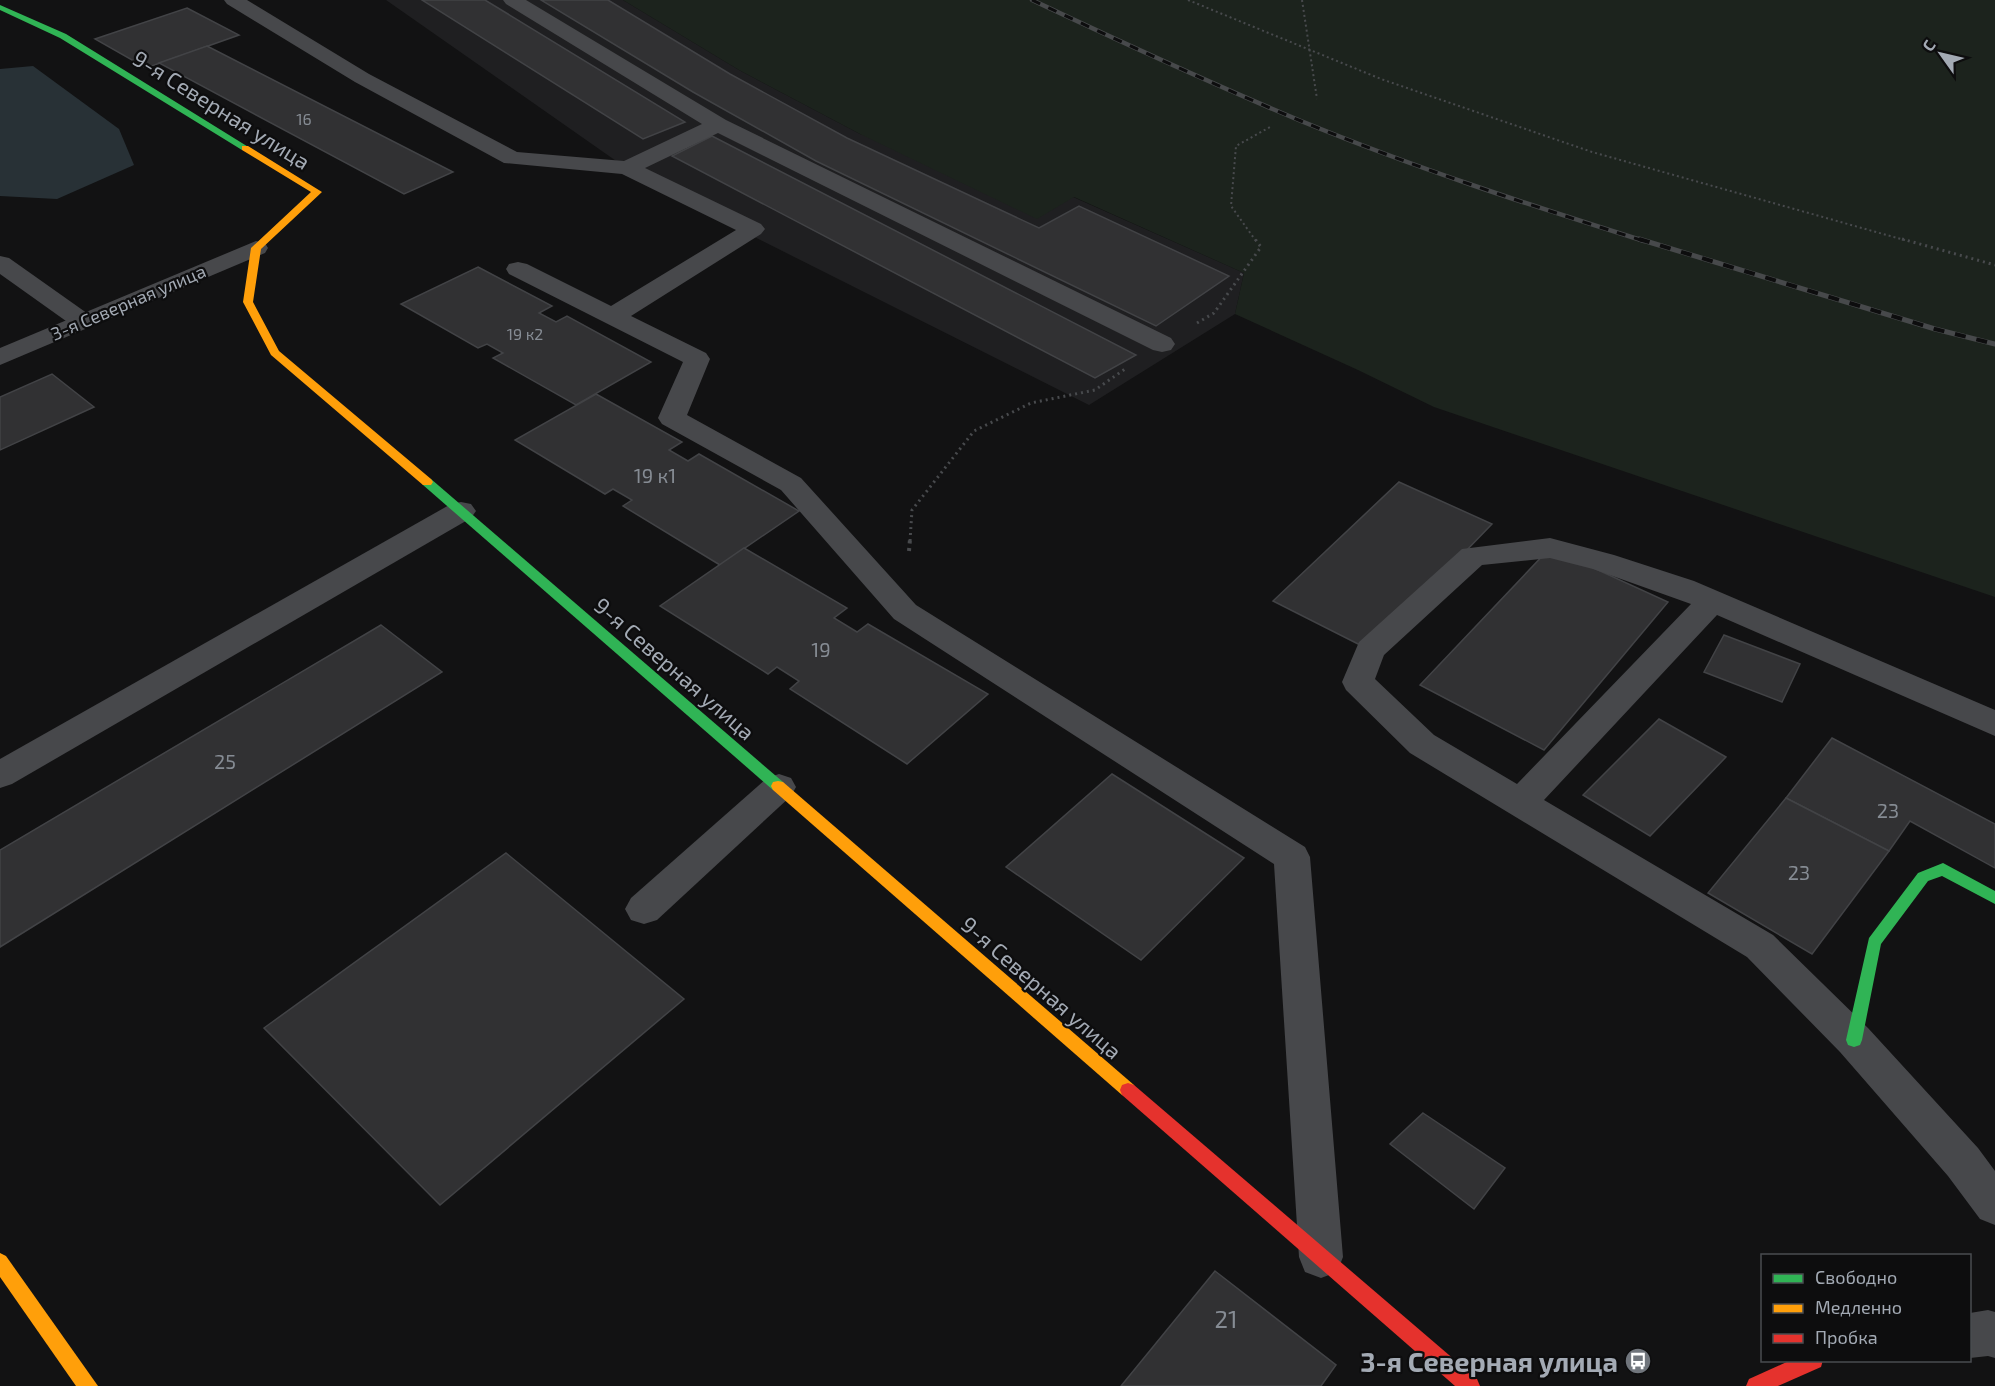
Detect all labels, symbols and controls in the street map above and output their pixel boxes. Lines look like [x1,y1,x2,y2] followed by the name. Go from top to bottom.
[1911,24,1971,84] north arrow
[1918,36,1939,55] text: С
[128,44,315,175] street label: 9-я Северная улица
[296,109,312,128] house number: 16
[47,259,209,345] street label: 3-я Северная улица
[507,324,543,343] house number: 19 к2
[634,463,676,487] house number: 19 к1
[589,591,760,745] street label: 9-я Северная улица
[811,637,831,661] house number: 19
[214,749,236,773] house number: 25
[1877,798,1899,822] house number: 23
[1788,860,1810,884] house number: 23
[956,910,1127,1064] street label: 9-я Северная улица
[1761,1254,1971,1362] legend
[1815,1266,1897,1288] text: Свободно
[1815,1296,1902,1318] text: Медленно
[1214,1304,1238,1333] house number: 21
[1815,1326,1878,1348] text: Пробка
[1360,1345,1618,1378] place label: 3-я Северная улица
[1623,1346,1653,1376] bus stop icon: 3-я Северная улица

